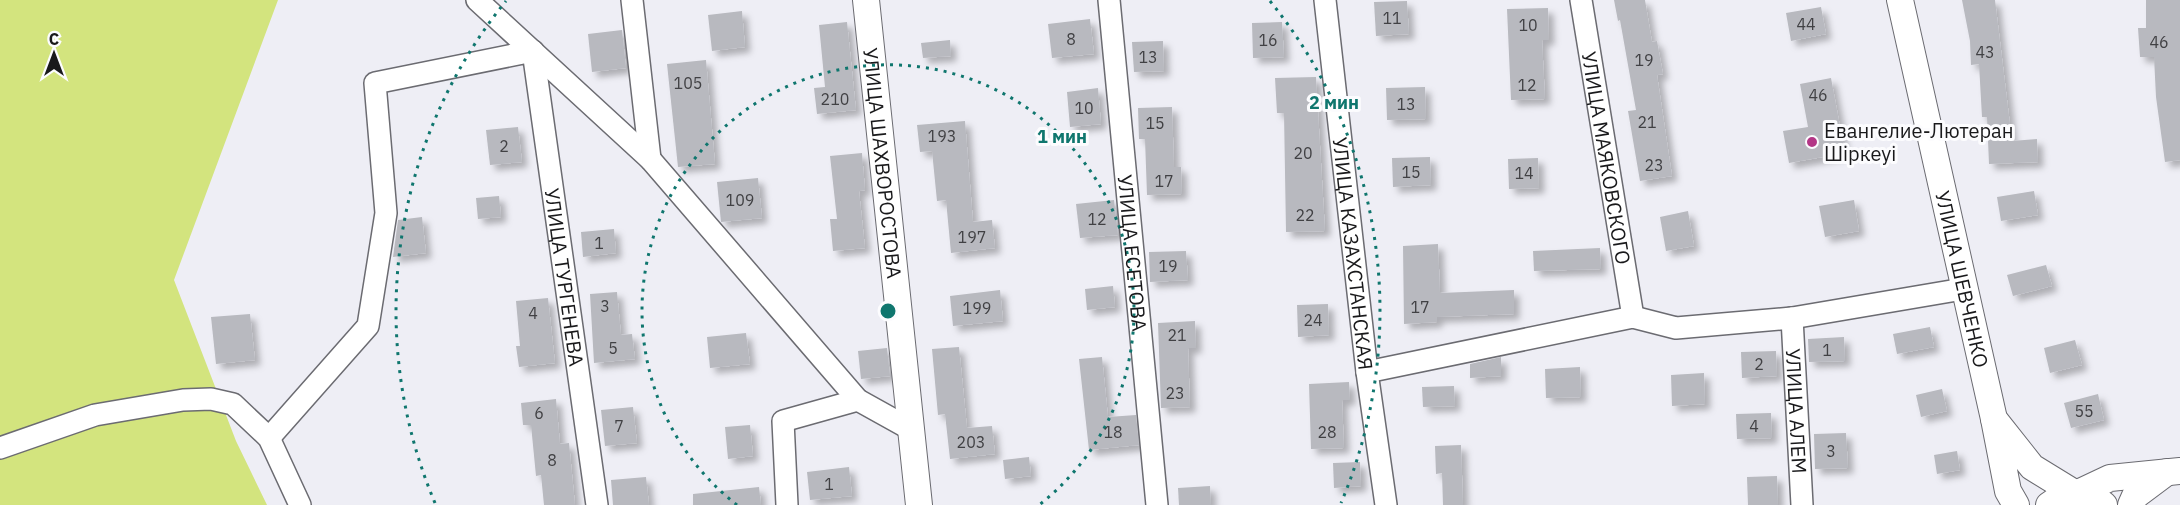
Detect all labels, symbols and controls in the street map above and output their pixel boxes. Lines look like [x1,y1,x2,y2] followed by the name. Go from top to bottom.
[1382,8,1402,28] house number: 11
[1796,14,1816,34] house number: 44
[1518,15,1538,35] house number: 10
[24,24,84,84] north arrow
[49,29,59,49] text: С
[1066,29,1076,49] house number: 8
[1258,30,1278,50] house number: 16
[2149,32,2169,52] house number: 46
[1975,42,1995,62] house number: 43
[858,46,909,280] street label: УЛИЦА ШАХВОРОСТОВА
[1138,47,1158,67] house number: 13
[1576,49,1638,266] street label: УЛИЦА МАЯКОВСКОГО
[1634,50,1654,70] house number: 19
[674,73,702,93] house number: 105
[1517,75,1537,95] house number: 12
[1808,85,1828,105] house number: 46
[821,89,849,109] house number: 210
[1309,91,1359,114] text: 2 мин
[1396,94,1416,114] house number: 13
[1074,98,1094,118] house number: 10
[1637,112,1657,132] house number: 21
[1145,113,1165,133] house number: 15
[1824,117,2013,167] place label: Евангелие-Лютеран Шіркеуі
[1037,125,1087,148] text: 1 мин
[928,126,956,146] house number: 193
[1805,135,1819,149] marker: Евангелие-Лютеран Шіркеуі
[499,136,509,156] house number: 2
[1327,136,1380,371] street label: УЛИЦА КАЗАХСТАНСКАЯ
[1293,143,1313,163] house number: 20
[1644,155,1664,175] house number: 23
[1401,162,1421,182] house number: 15
[1514,163,1534,183] house number: 14
[1154,171,1174,191] house number: 17
[1112,173,1154,333] street label: УЛИЦА ЕСЕТОВА
[539,186,591,368] street label: УЛИЦА ТУРГЕНЕВА
[1930,188,1996,370] street label: УЛИЦА ШЕВЧЕНКО
[726,190,754,210] house number: 109
[1295,205,1315,225] house number: 22
[1087,209,1107,229] house number: 12
[958,227,986,247] house number: 197
[594,233,604,253] house number: 1
[1158,256,1178,276] house number: 19
[600,296,610,316] house number: 3
[1410,297,1430,317] house number: 17
[963,298,991,318] house number: 199
[878,301,898,321] centre of rings
[528,303,538,323] house number: 4
[1303,310,1323,330] house number: 24
[1167,325,1187,345] house number: 21
[608,338,618,358] house number: 5
[1822,340,1832,360] house number: 1
[1780,347,1814,474] street label: УЛИЦА АЛЕМ
[1754,354,1764,374] house number: 2
[1165,383,1185,403] house number: 23
[2074,401,2094,421] house number: 55
[534,403,544,423] house number: 6
[614,416,624,436] house number: 7
[1749,416,1759,436] house number: 4
[1103,422,1123,442] house number: 18
[1317,422,1337,442] house number: 28
[957,432,985,452] house number: 203
[1826,441,1836,461] house number: 3
[547,450,557,470] house number: 8
[824,474,834,494] house number: 1

